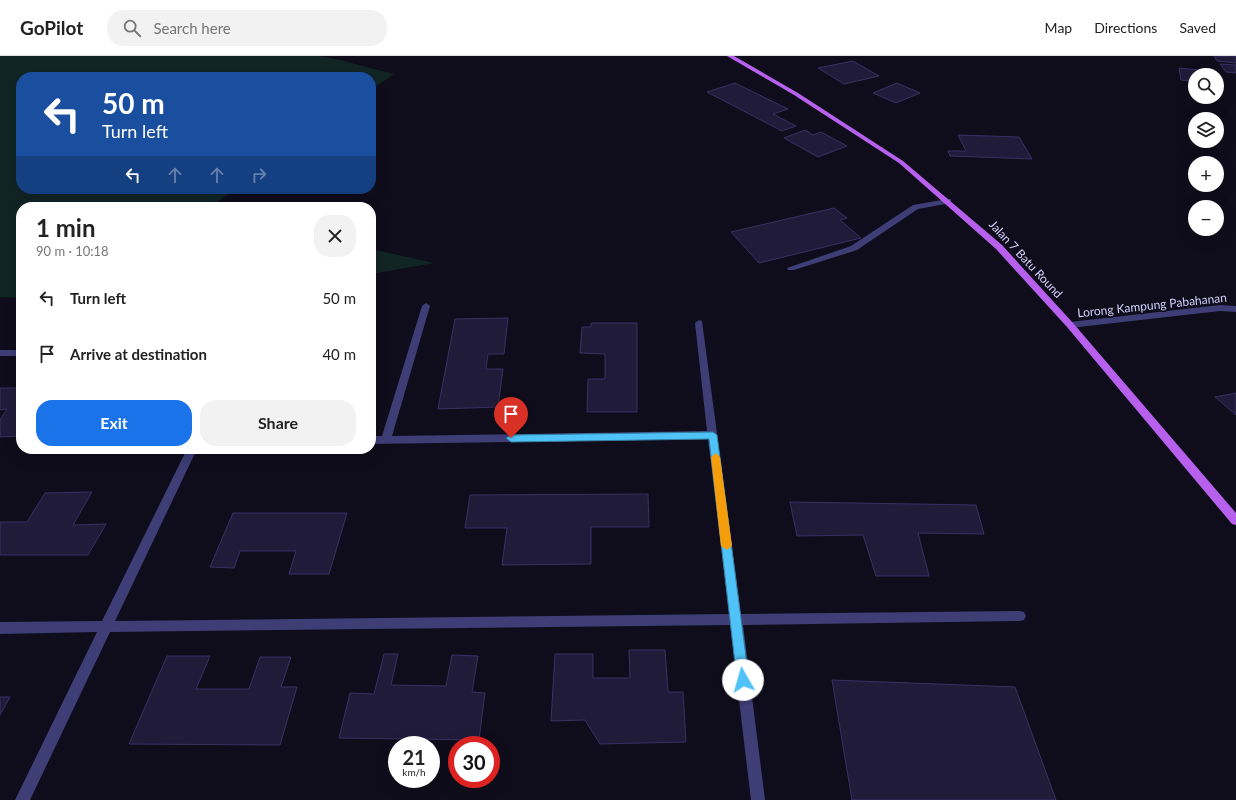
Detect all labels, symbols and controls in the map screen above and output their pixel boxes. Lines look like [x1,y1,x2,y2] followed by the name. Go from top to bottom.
[107,10,387,46] search box
[20,16,83,39] text: GoPilot
[121,17,143,39] icon: search
[153,19,231,37] text: Search here
[1045,19,1072,36] text: Map
[1094,19,1157,36] text: Directions
[1179,19,1216,36] text: Saved
[1188,68,1224,236] map controls
[1188,68,1224,104] button: search
[102,86,165,120] text: 50 m
[36,88,88,140] icon: left
[1188,112,1224,148] button: layers
[102,120,168,142] text: Turn left
[1188,156,1224,192] button: +
[122,164,144,186] icon: left
[164,164,186,186] icon: ahead
[206,164,228,186] icon: ahead
[248,164,270,186] icon: right
[1188,200,1224,236] button: −
[36,213,96,242] text: 1 min
[314,215,356,257] button: close
[986,217,1066,301] street label: Jalan 7 Batu Round
[36,243,109,259] text: 90 m · 10:18
[36,287,58,309] icon: left
[70,289,126,307] text: Turn left
[322,289,356,307] text: 50 m
[1076,290,1228,320] street label: Lorong Kampung Pabahanan
[36,343,58,365] icon: arrive
[70,345,207,363] text: Arrive at destination
[322,345,356,363] text: 40 m
[494,397,528,438] pin
[36,400,192,446] button: Exit
[200,400,356,446] button: Share
[500,403,522,425] icon: arrive
[722,659,764,701] position arrow
[448,736,500,788] speed limit sign: 30
[402,745,426,769] text: 21
[402,766,426,778] text: km/h

